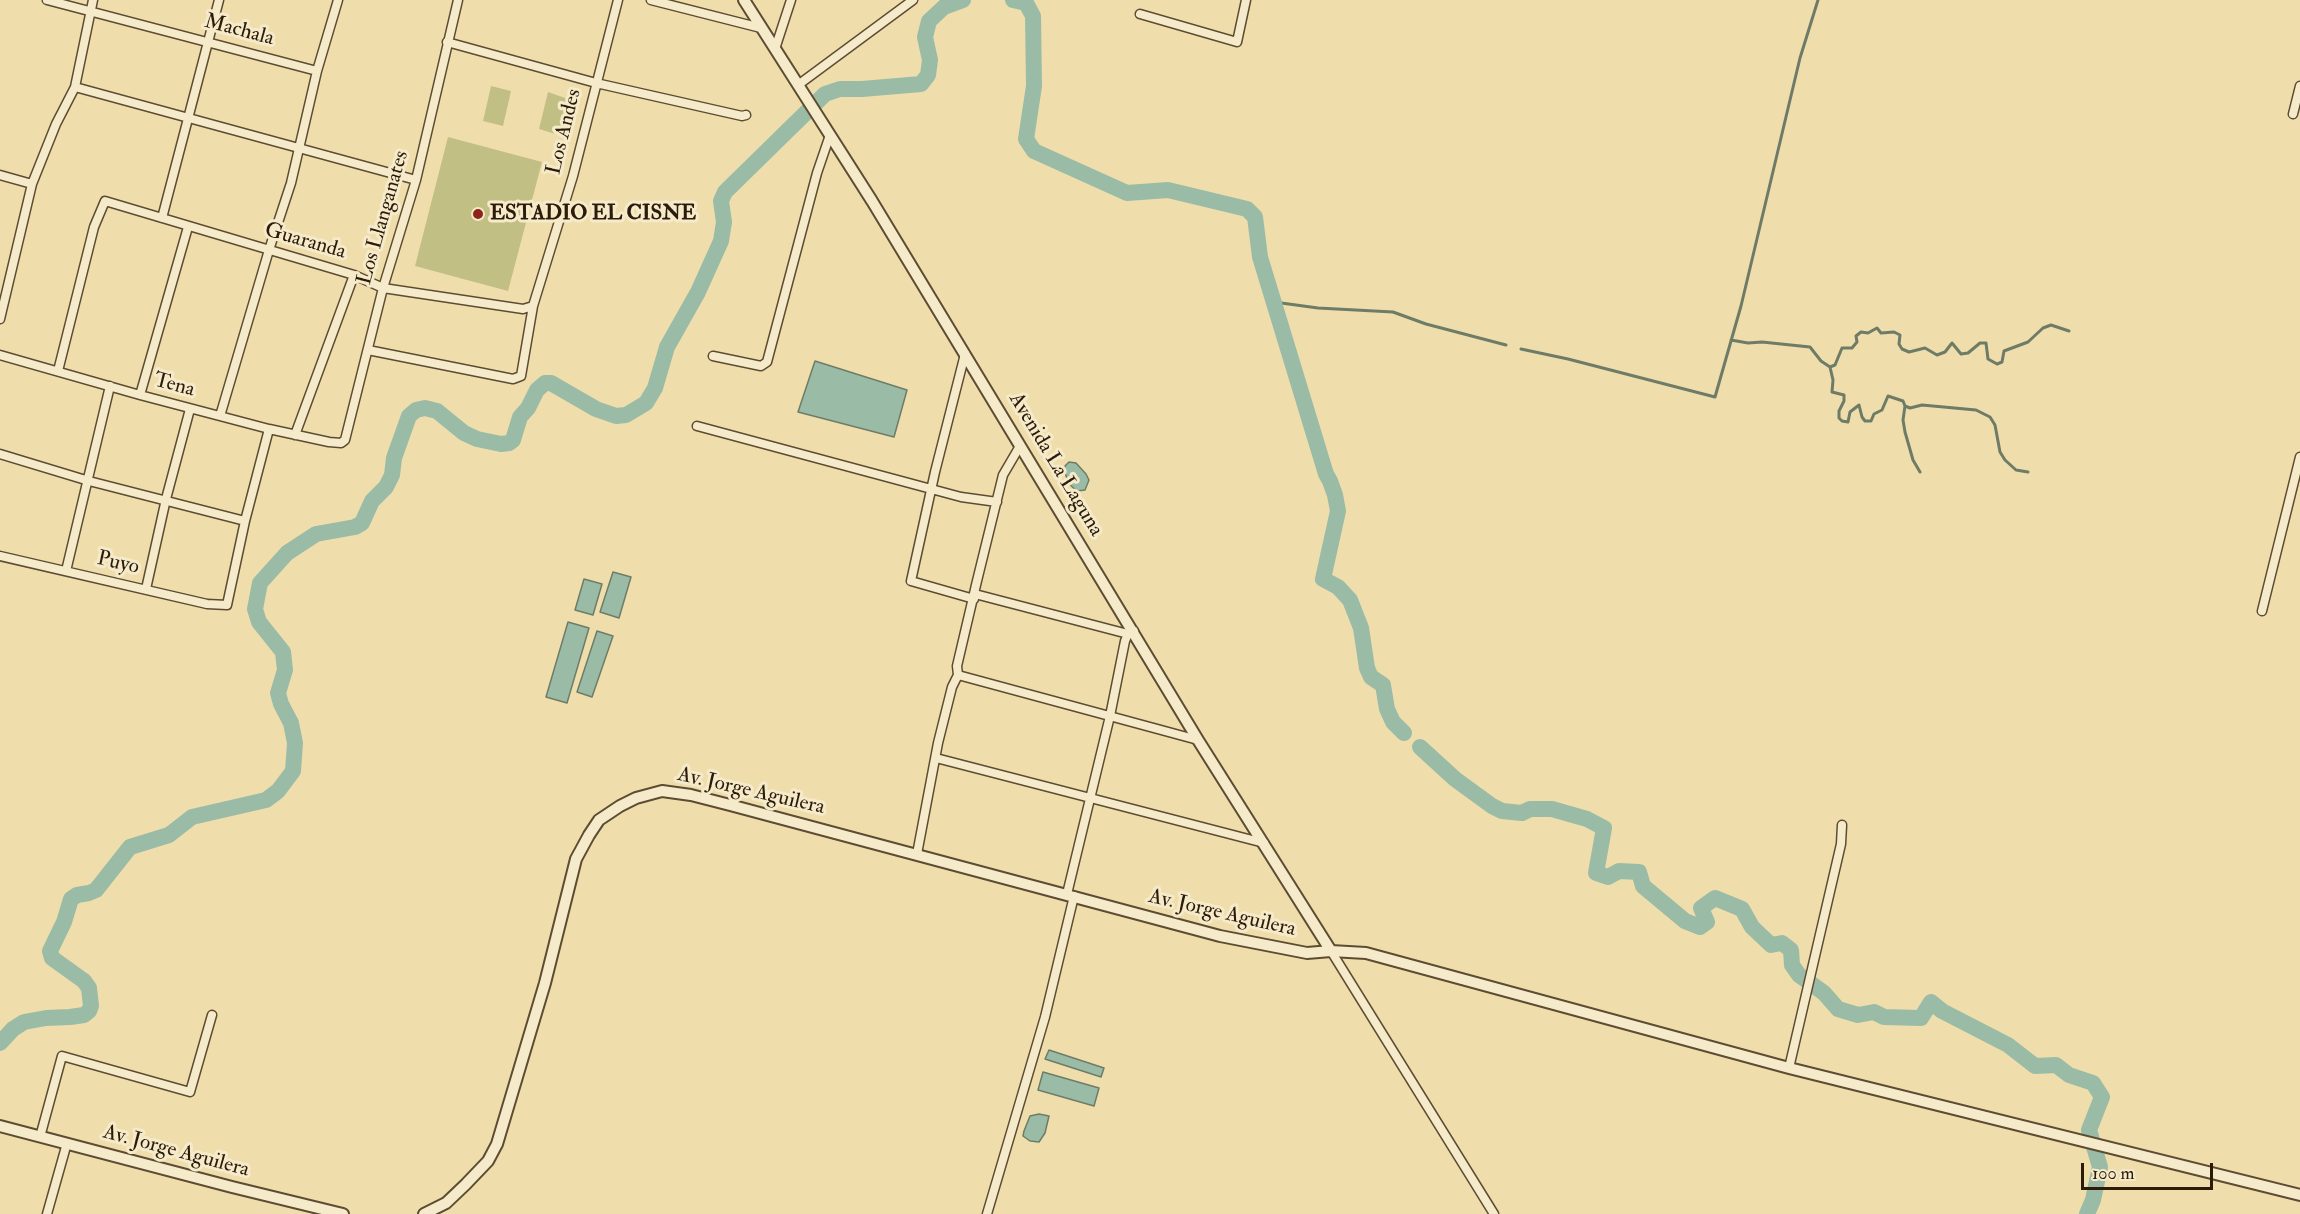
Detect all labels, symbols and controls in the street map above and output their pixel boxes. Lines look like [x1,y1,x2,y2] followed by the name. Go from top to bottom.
[201,10,277,52] street label: Machala
[542,87,588,177] street label: Los Andes
[353,148,415,288] street label: Los Llanganates
[490,201,696,227] place label: ESTADIO EL CISNE
[471,207,485,221] marker: ESTADIO EL CISNE
[261,218,349,266] street label: Guaranda
[151,369,197,403] street label: Tena
[1002,389,1108,541] street label: Avenida La Laguna
[95,547,141,581] street label: Puyo
[675,763,827,821] street label: Av. Jorge Aguilera
[1146,885,1298,943] street label: Av. Jorge Aguilera
[100,1120,252,1184] street label: Av. Jorge Aguilera
[2084,1151,2216,1189] scale bar
[2092,1162,2135,1185] text: 100 m

